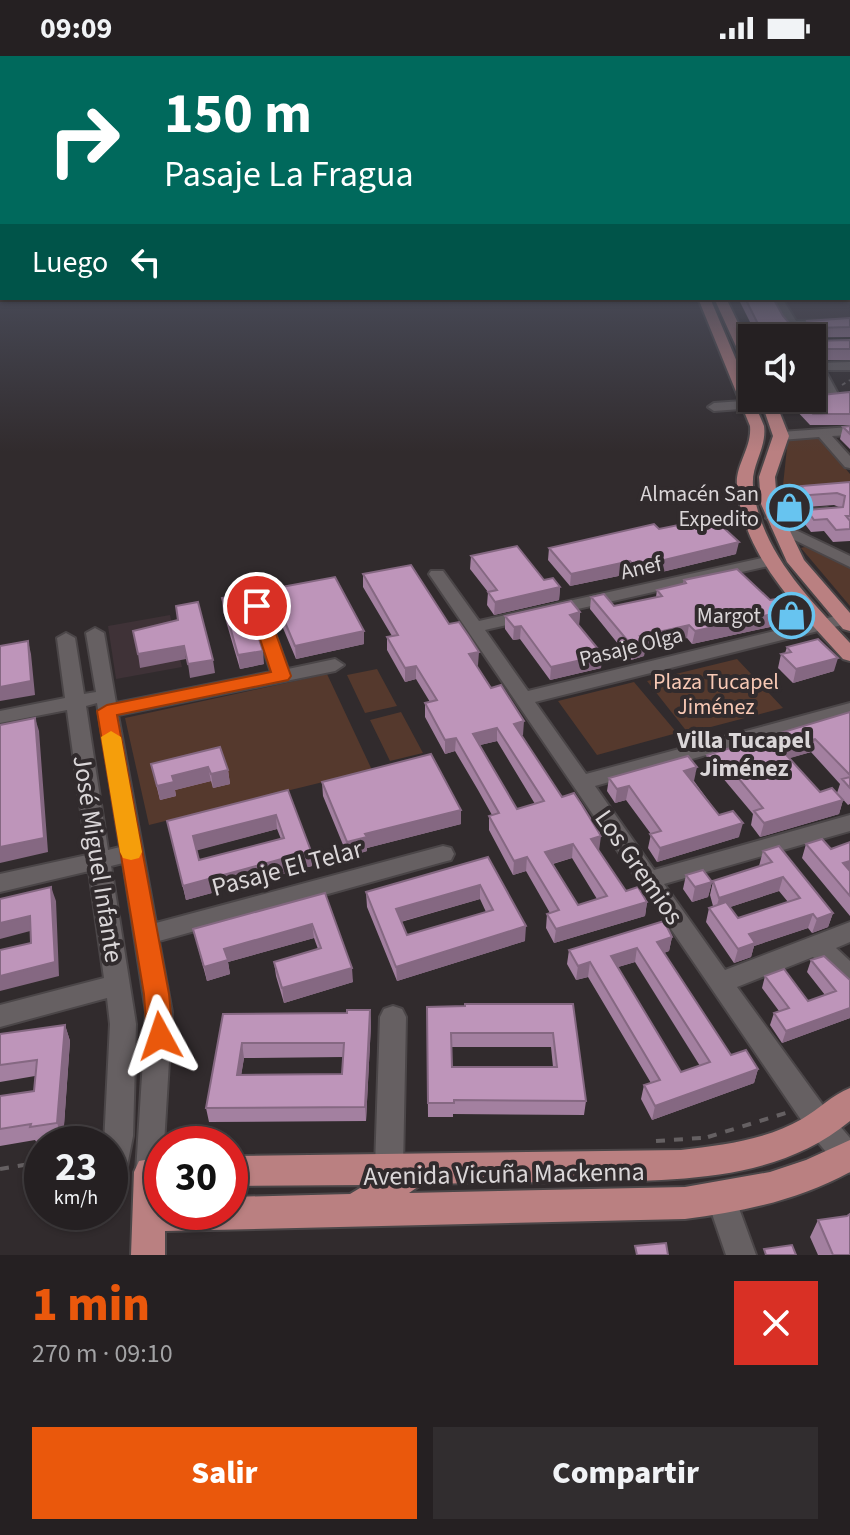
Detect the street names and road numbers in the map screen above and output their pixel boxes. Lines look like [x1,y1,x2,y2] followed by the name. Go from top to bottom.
[617,547,666,588] street label: Anef
[576,619,686,675] street label: Pasaje Olga
[63,753,133,965] street label: José Miguel Infante
[586,802,692,932] street label: Los Gremios
[208,830,367,906] street label: Pasaje El Telar
[363,1153,645,1195] street label: Avenida Vicuña Mackenna

